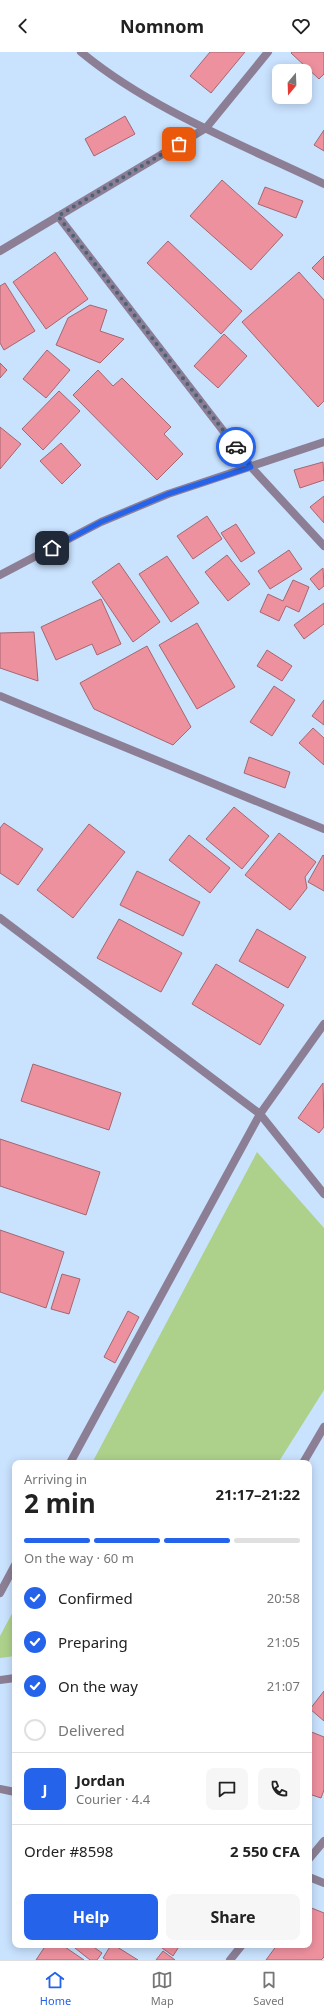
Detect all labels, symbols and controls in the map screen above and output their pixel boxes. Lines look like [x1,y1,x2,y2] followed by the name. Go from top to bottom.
[120,14,204,38] text: Nomnom
[12,15,34,37] icon: back
[290,15,312,37] icon: heart
[272,64,312,104] north arrow
[272,64,312,104] map controls
[162,127,196,161] pin
[168,133,190,155] icon: bag
[216,427,256,467] courier
[225,436,247,458] icon: car
[35,531,69,565] pin
[41,537,63,559] icon: home
[24,1470,87,1488] text: Arriving in
[215,1484,300,1504] text: 21:17–21:22
[24,1485,96,1521] text: 2 min
[24,1549,134,1567] text: On the way · 60 m
[24,1587,46,1609] icon: check
[58,1588,133,1608] text: Confirmed
[267,1589,300,1607] text: 20:58
[24,1631,46,1653] icon: check
[58,1632,128,1652] text: Preparing
[267,1633,300,1651] text: 21:05
[24,1675,46,1697] icon: check
[58,1676,138,1696] text: On the way
[267,1677,300,1695] text: 21:07
[58,1720,125,1740] text: Delivered
[206,1768,248,1810] button: chat
[258,1768,300,1810] button: phone
[76,1770,125,1790] text: Jordan
[43,1779,47,1799] text: J
[76,1790,150,1808] text: Courier · 4.4
[24,1841,113,1861] text: Order #8598
[230,1841,300,1861] text: 2 550 CFA
[24,1894,158,1940] button: Help
[166,1894,300,1940] button: Share
[40,1969,71,2008] tab: Home
[151,1969,174,2008] tab: Map
[253,1969,284,2008] tab: Saved

